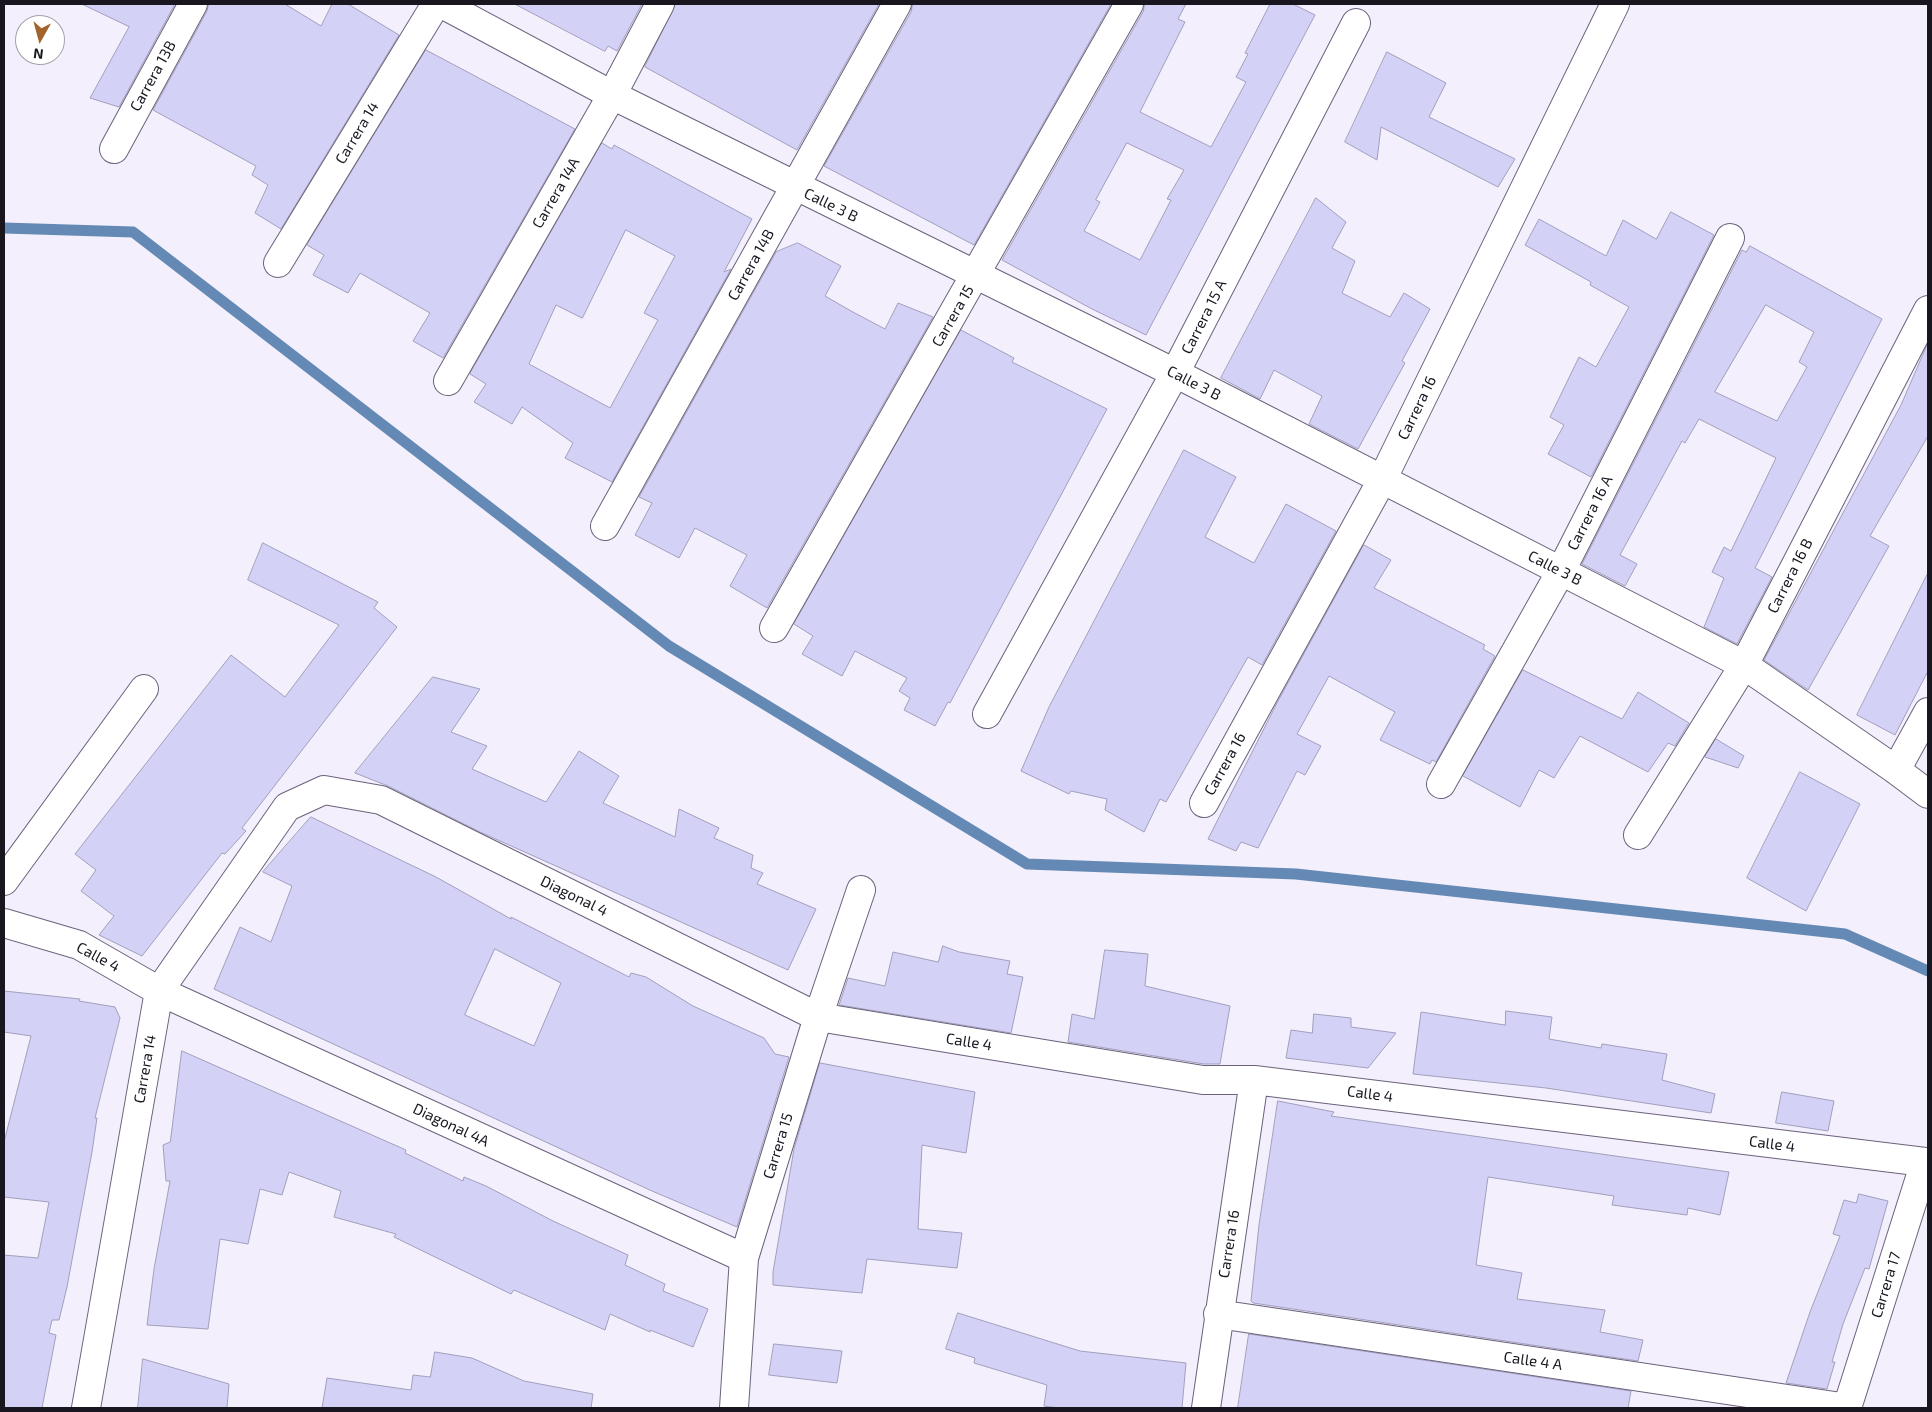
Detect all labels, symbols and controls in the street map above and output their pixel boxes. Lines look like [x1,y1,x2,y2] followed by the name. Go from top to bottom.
[15,15,65,65] north arrow
[126,38,180,114] street label: Carrera 13B
[32,45,44,63] text: N
[331,99,383,167] street label: Carrera 14
[529,154,583,232] street label: Carrera 14A
[801,184,861,226] street label: Calle 3 B
[724,226,778,304] street label: Carrera 14B
[1178,277,1230,357] street label: Carrera 15 A
[928,282,978,350] street label: Carrera 15
[1164,362,1224,404] street label: Calle 3 B
[1394,373,1440,443] street label: Carrera 16
[1563,473,1617,553] street label: Carrera 16 A
[1763,536,1817,616] street label: Carrera 16 B
[1525,547,1585,589] street label: Calle 3 B
[1200,730,1250,798] street label: Carrera 16
[537,872,611,920] street label: Diagonal 4
[73,938,123,976] street label: Calle 4
[945,1029,993,1055] street label: Calle 4
[130,1033,160,1105] street label: Carrera 14
[1346,1082,1394,1106] street label: Calle 4
[410,1100,492,1150] street label: Diagonal 4A
[759,1111,797,1181] street label: Carrera 15
[1748,1132,1796,1156] street label: Calle 4
[1215,1209,1243,1279] street label: Carrera 16
[1867,1250,1905,1320] street label: Carrera 17
[1503,1348,1563,1374] street label: Calle 4 A

